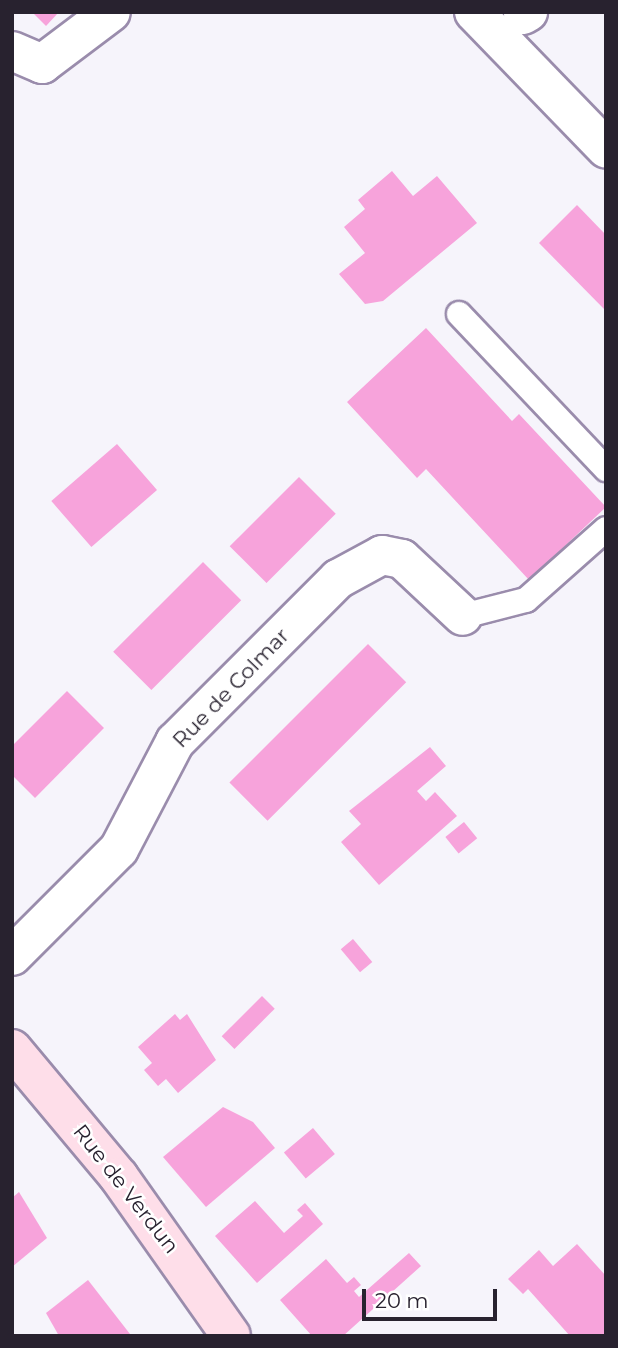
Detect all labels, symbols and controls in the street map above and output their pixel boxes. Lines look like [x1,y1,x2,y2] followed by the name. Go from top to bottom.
[168,623,294,753] street label: Rue de Colmar
[68,1119,184,1259] street label: Rue de Verdun
[366,1274,501,1318] scale bar
[375,1288,429,1313] text: 20 m

